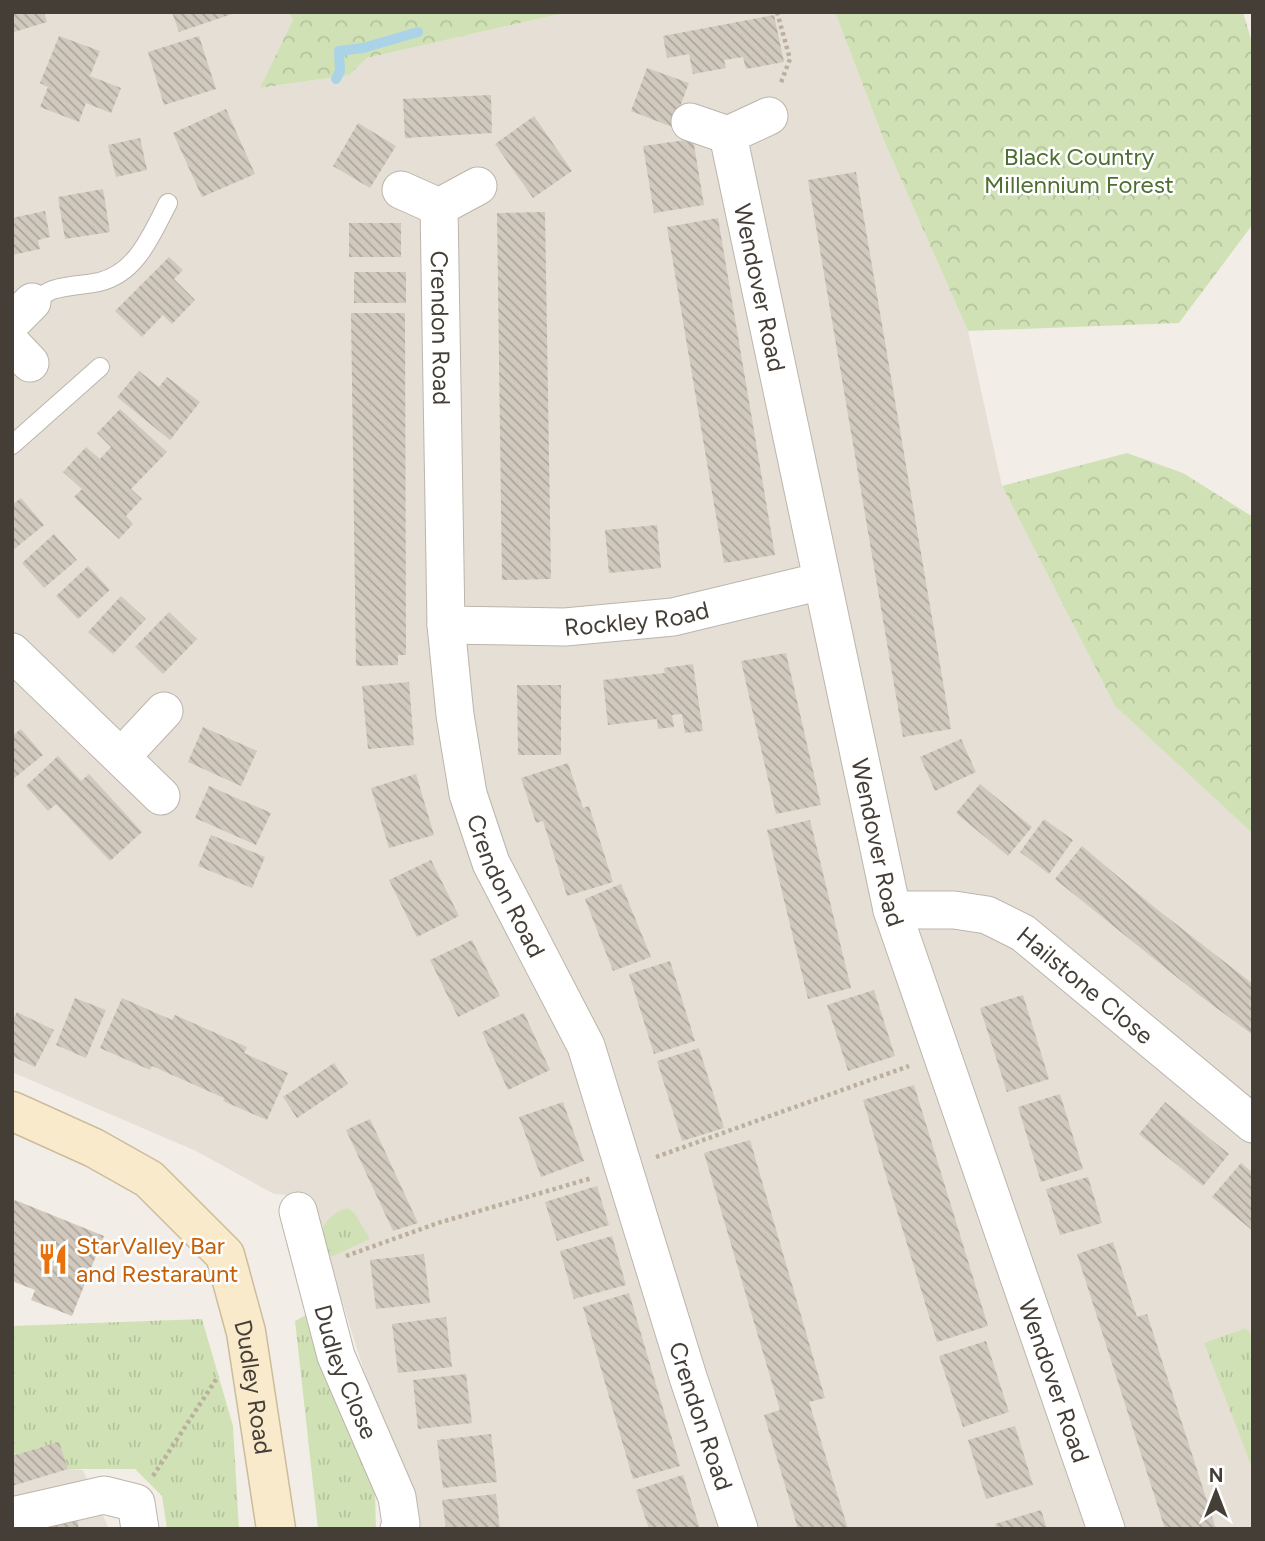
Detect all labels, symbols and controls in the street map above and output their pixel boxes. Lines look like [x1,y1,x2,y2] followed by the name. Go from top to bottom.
[984,142,1174,199] park label: Black Country Millennium Forest
[728,201,792,374] street label: Wendover Road
[425,250,457,406] street label: Crendon Road
[563,594,712,642] street label: Rockley Road
[846,756,911,930] street label: Wendover Road
[461,810,552,962] street label: Crendon Road
[1012,920,1160,1050] street label: Hailstone Close
[76,1231,238,1288] place label: StarValley Bar and Restaraunt
[36,1242,70,1276] restaurant icon: StarValley Bar and Restaraunt
[1013,1295,1096,1466] street label: Wendover Road
[309,1301,385,1443] street label: Dudley Close
[229,1316,279,1456] street label: Dudley Road
[664,1338,739,1494] street label: Crendon Road
[1181,1457,1251,1527] north arrow
[1209,1464,1223,1487] text: N

